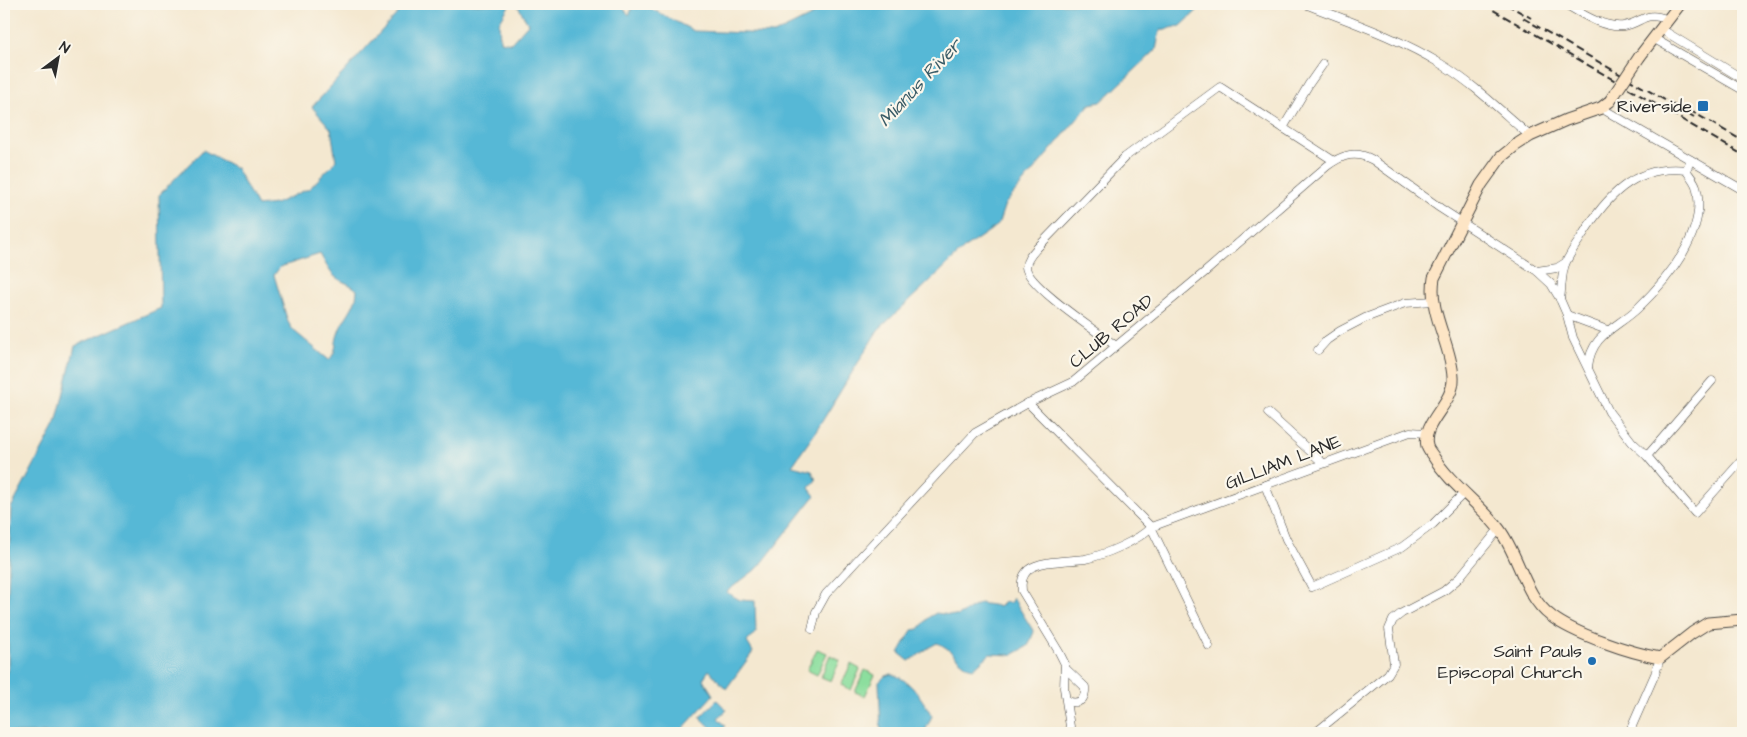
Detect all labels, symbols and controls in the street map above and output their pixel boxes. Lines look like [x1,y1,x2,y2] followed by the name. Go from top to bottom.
[872,31,970,133] water label: Mianus River
[32,32,82,82] north arrow
[55,37,74,59] text: N
[1617,94,1692,119] place label: Riverside
[1696,99,1710,113] marker: Riverside
[1064,288,1159,374] street label: CLUB ROAD
[1222,429,1345,496] street label: GILLIAM LANE
[1438,639,1582,685] place label: Saint Pauls Episcopal Church
[1586,655,1598,667] marker: Saint Pauls Episcopal Church

